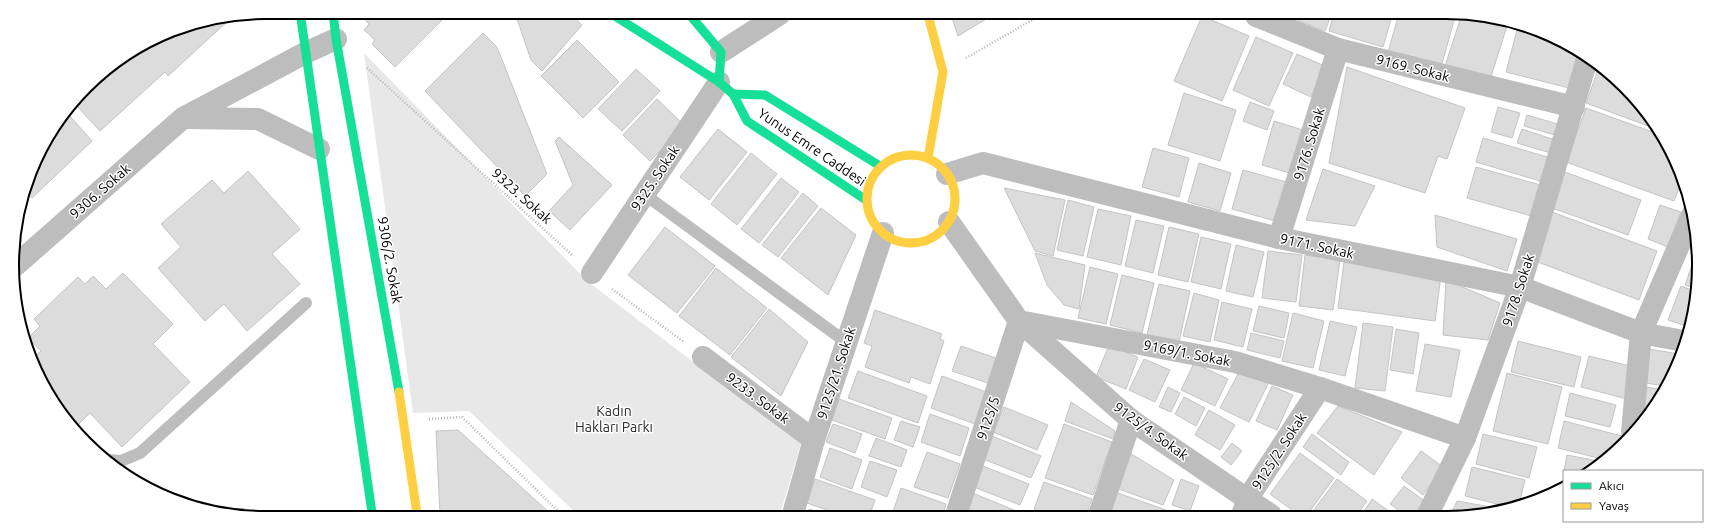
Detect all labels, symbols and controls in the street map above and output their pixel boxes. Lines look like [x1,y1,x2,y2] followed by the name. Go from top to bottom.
[1375,51,1451,85] street label: 9169. Sokak
[755,105,869,189] street label: Yunus Emre Caddesi
[1290,106,1328,182] street label: 9176. Sokak
[627,142,683,214] street label: 9325. Sokak
[66,160,134,222] street label: 9306. Sokak
[489,165,555,227] street label: 9323. Sokak
[374,215,406,305] street label: 9306/2. Sokak
[1279,230,1355,262] street label: 9171. Sokak
[1499,252,1537,328] street label: 9178. Sokak
[814,325,858,421] street label: 9125/21. Sokak
[1142,337,1232,369] street label: 9169/1. Sokak
[723,369,793,427] street label: 9233. Sokak
[973,394,1003,442] street label: 9125/5
[1111,399,1191,463] street label: 9125/4. Sokak
[575,403,653,435] park label: Kadın Hakları Parkı
[1248,410,1310,492] street label: 9125/2. Sokak
[1563,470,1703,522] legend
[1599,479,1624,492] text: Akıcı
[1599,499,1629,512] text: Yavaş

